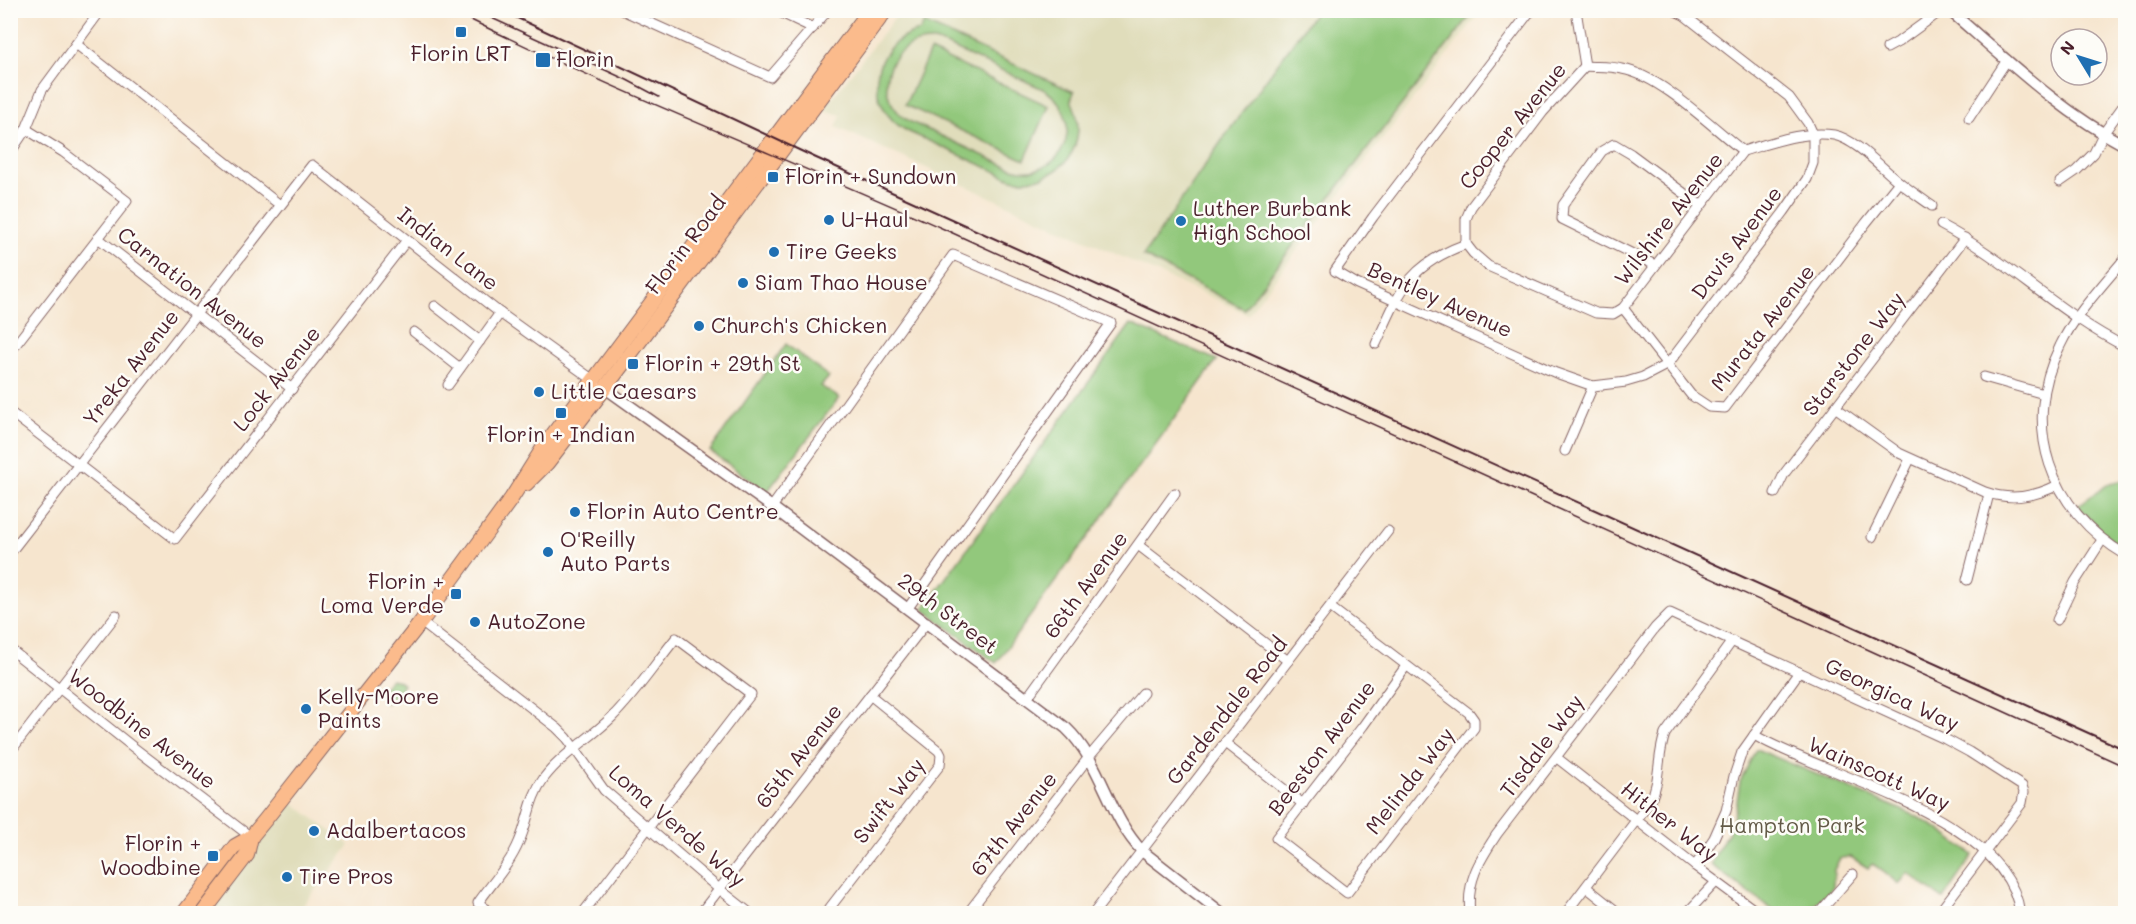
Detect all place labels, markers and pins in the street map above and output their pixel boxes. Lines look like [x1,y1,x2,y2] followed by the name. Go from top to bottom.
[454,25,468,39] marker: Florin LRT
[411,39,512,66] place label: Florin LRT
[556,45,614,72] place label: Florin
[534,51,552,69] marker: Florin
[785,162,957,189] place label: Florin + Sundown
[766,170,780,184] marker: Florin + Sundown
[1193,194,1351,245] place label: Luther Burbank High School
[841,205,909,232] place label: U-Haul
[822,213,836,227] marker: U-Haul
[1174,214,1188,228] marker: Luther Burbank High School
[786,237,897,264] place label: Tire Geeks
[767,245,781,259] marker: Tire Geeks
[755,268,928,295] place label: Siam Thao House
[736,276,750,290] marker: Siam Thao House
[711,311,887,338] place label: Church's Chicken
[692,319,706,333] marker: Church's Chicken
[645,349,801,376] place label: Florin + 29th St
[626,357,640,371] marker: Florin + 29th St
[551,377,697,404] place label: Little Caesars
[532,385,546,399] marker: Little Caesars
[554,406,568,420] marker: Florin + Indian
[487,420,635,447] place label: Florin + Indian
[587,497,779,524] place label: Florin Auto Centre
[568,505,582,519] marker: Florin Auto Centre
[560,525,670,576] place label: O'Reilly Auto Parts
[541,545,555,559] marker: O'Reilly Auto Parts
[321,567,444,618] place label: Florin + Loma Verde
[449,587,463,601] marker: Florin + Loma Verde
[487,607,586,634] place label: AutoZone
[468,615,482,629] marker: AutoZone
[318,682,439,733] place label: Kelly-Moore Paints
[299,702,313,716] marker: Kelly-Moore Paints
[326,816,466,843] place label: Adalbertacos
[307,824,321,838] marker: Adalbertacos
[100,829,201,880] place label: Florin + Woodbine
[206,849,220,863] marker: Florin + Woodbine
[299,862,393,889] place label: Tire Pros
[280,870,294,884] marker: Tire Pros

